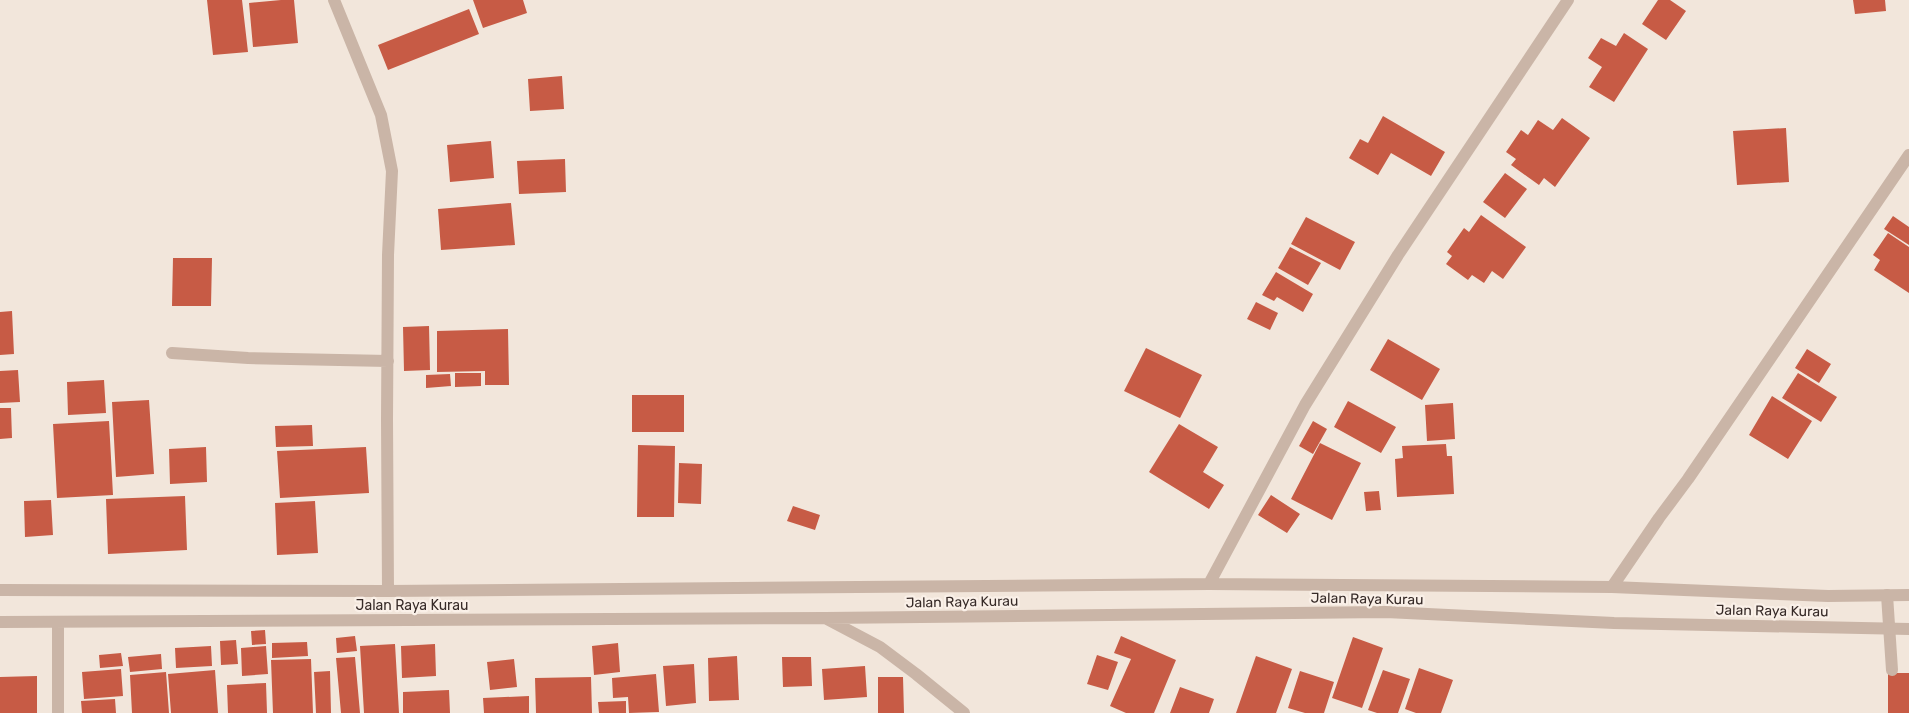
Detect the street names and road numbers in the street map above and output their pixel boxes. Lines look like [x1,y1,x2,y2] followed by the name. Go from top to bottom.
[1310,590,1424,608] street label: Jalan Raya Kurau
[905,593,1019,611] street label: Jalan Raya Kurau
[356,597,468,614] street label: Jalan Raya Kurau
[1715,602,1829,620] street label: Jalan Raya Kurau

